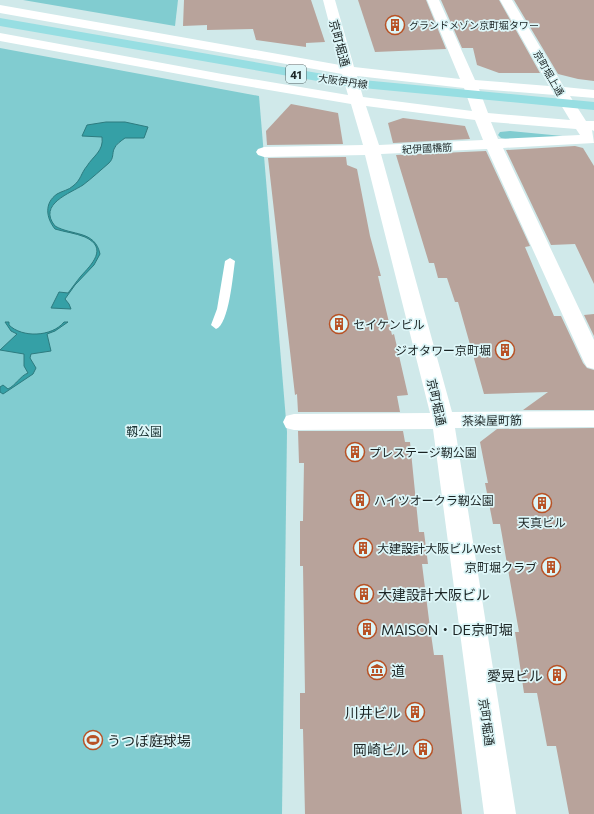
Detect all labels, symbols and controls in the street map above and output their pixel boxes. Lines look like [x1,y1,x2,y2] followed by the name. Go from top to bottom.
[384,14,406,36] building icon: グランドメゾン京町堀タワー
[327,18,353,68] street label: 京町堀通
[409,19,539,31] place label: グランドメゾン京町堀タワー
[531,48,567,98] street label: 京町堀上通
[286,65,306,83] road number: 41
[317,72,369,90] street label: 大阪伊丹線
[402,141,452,155] street label: 紀伊國橋筋
[328,313,350,335] building icon: セイケンビル
[353,317,425,331] place label: セイケンビル
[494,339,516,361] building icon: ジオタワー京町堀
[395,343,491,357] place label: ジオタワー京町堀
[425,377,449,427] street label: 京町堀通
[462,412,522,428] street label: 茶染屋町筋
[126,424,162,438] park label: 靱公園
[344,441,366,463] building icon: プレステージ靭公園
[369,445,477,459] place label: プレステージ靭公園
[349,489,371,511] building icon: ハイツオークラ靭公園
[531,492,553,514] building icon: 天真ビル
[374,493,494,507] place label: ハイツオークラ靭公園
[518,515,566,529] place label: 天真ビル
[352,537,374,559] building icon: 大建設計大阪ビルWest
[377,541,501,555] place label: 大建設計大阪ビルWest
[540,556,562,578] building icon: 京町堀クラブ
[465,560,537,574] place label: 京町堀クラブ
[353,583,375,605] building icon: 大建設計大阪ビル
[378,586,490,603] place label: 大建設計大阪ビル
[356,618,378,640] building icon: MAISON・DE京町堀
[381,621,513,638] place label: MAISON・DE京町堀
[366,659,388,681] museum icon: 道
[391,662,405,679] place label: 道
[546,664,568,686] building icon: 愛晃ビル
[487,667,543,684] place label: 愛晃ビル
[477,697,497,747] street label: 京町堀通
[404,701,426,723] building icon: 川井ビル
[345,704,401,721] place label: 川井ビル
[82,729,104,751] sports icon: うつぼ庭球場
[107,732,191,749] place label: うつぼ庭球場
[412,738,434,760] building icon: 岡崎ビル
[353,741,409,758] place label: 岡崎ビル

